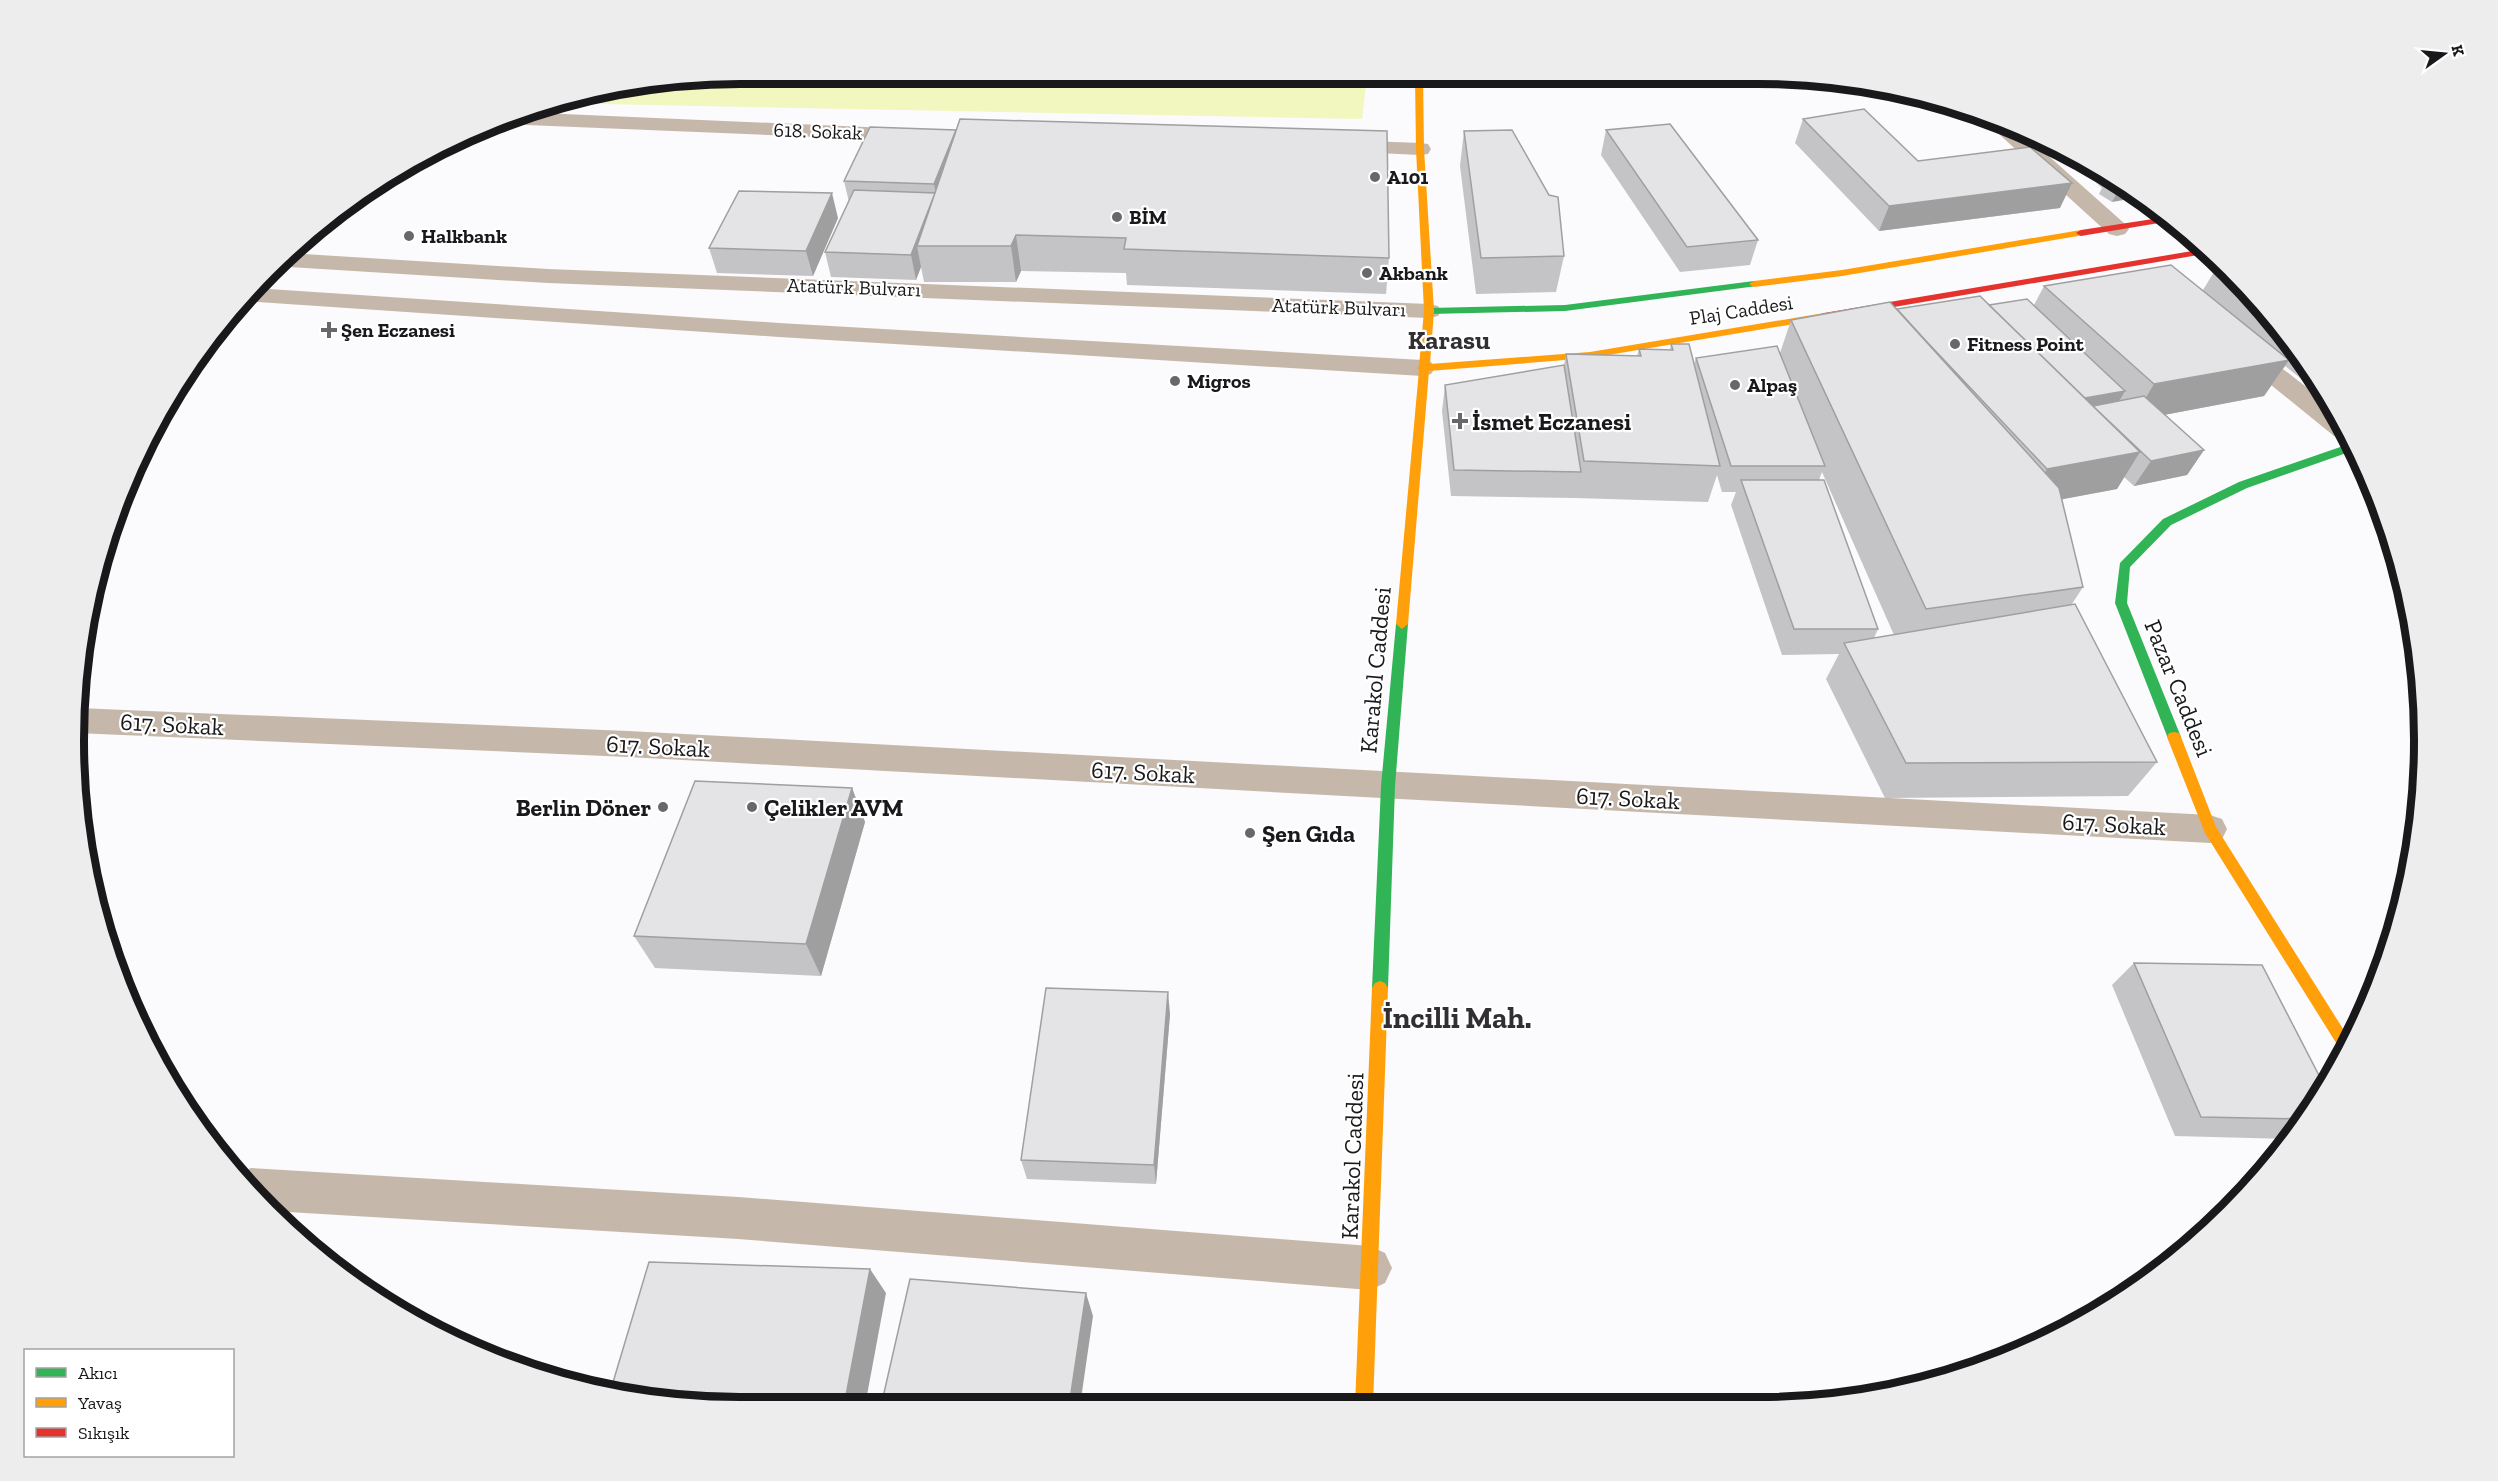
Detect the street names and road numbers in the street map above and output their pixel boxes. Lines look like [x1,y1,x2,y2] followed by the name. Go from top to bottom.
[773,117,863,145] street label: 618. Sokak
[787,273,922,301] street label: Atatürk Bulvarı
[1688,290,1795,330] street label: Plaj Caddesi
[1272,293,1407,321] street label: Atatürk Bulvarı
[1353,585,1397,754] street label: Karakol Caddesi
[2138,615,2220,761] street label: Pazar Caddesi
[119,707,225,741] street label: 617. Sokak
[605,729,711,763] street label: 617. Sokak
[1090,755,1196,789] street label: 617. Sokak
[1575,781,1681,815] street label: 617. Sokak
[2061,807,2167,841] street label: 617. Sokak
[1335,1072,1369,1240] street label: Karakol Caddesi

